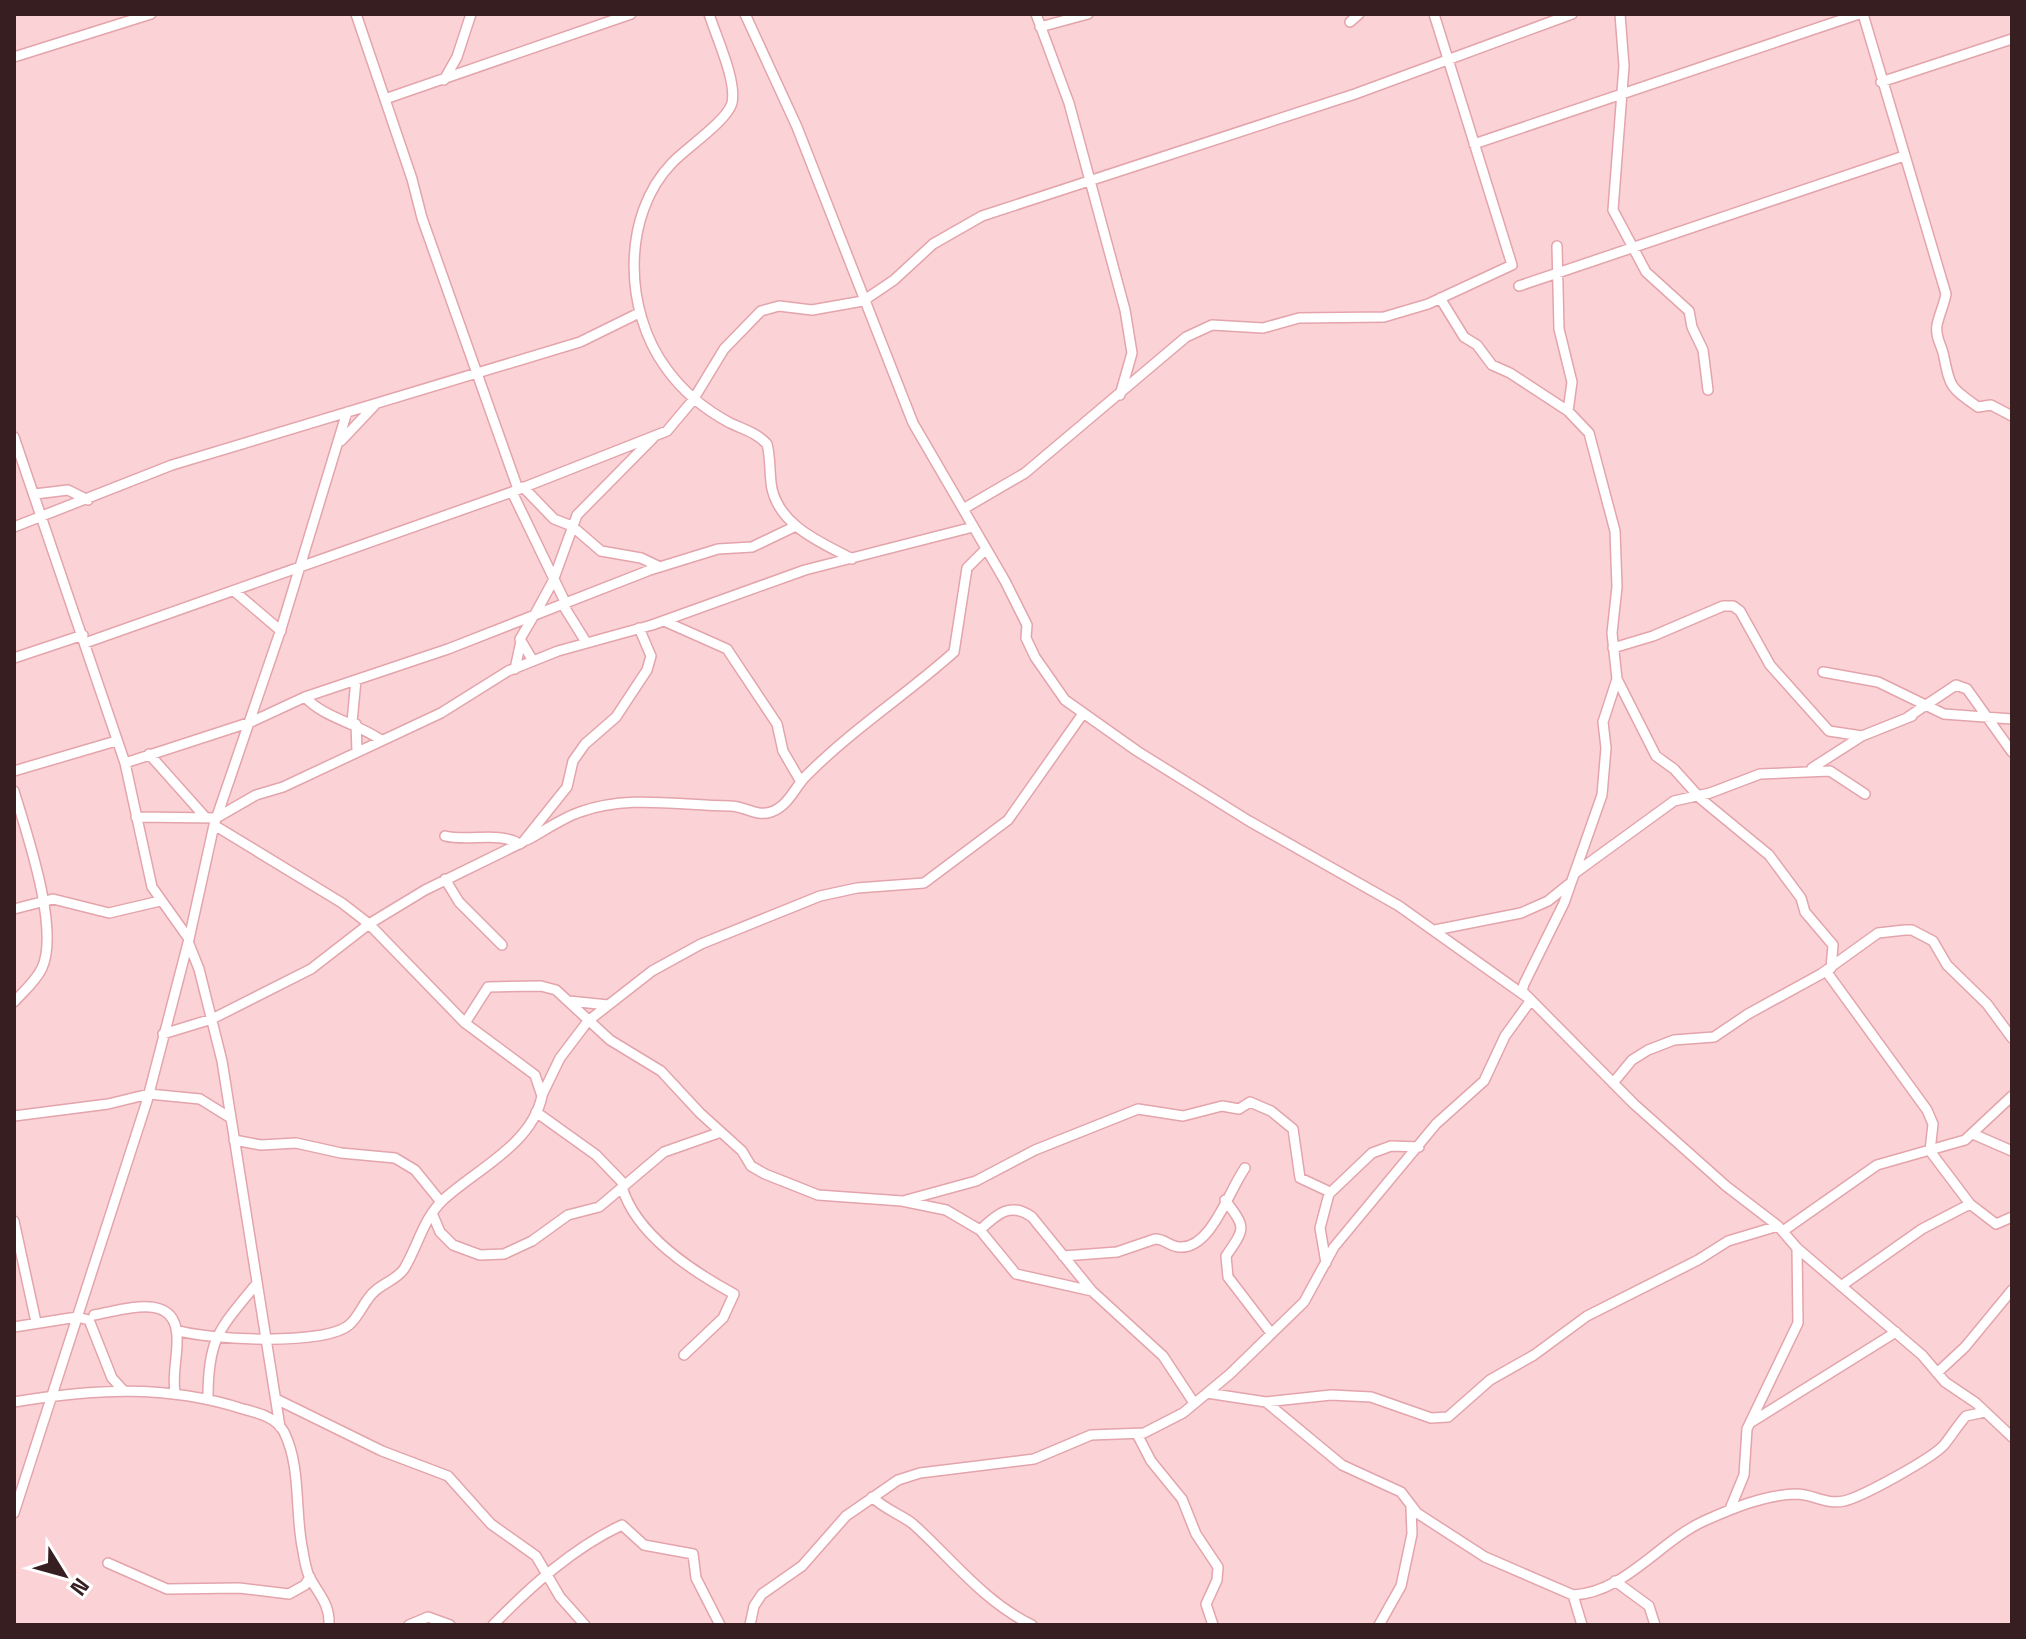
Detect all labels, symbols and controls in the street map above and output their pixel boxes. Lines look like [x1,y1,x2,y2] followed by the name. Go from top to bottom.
[24,1535,104,1615] north arrow
[64,1573,96,1601] text: N

